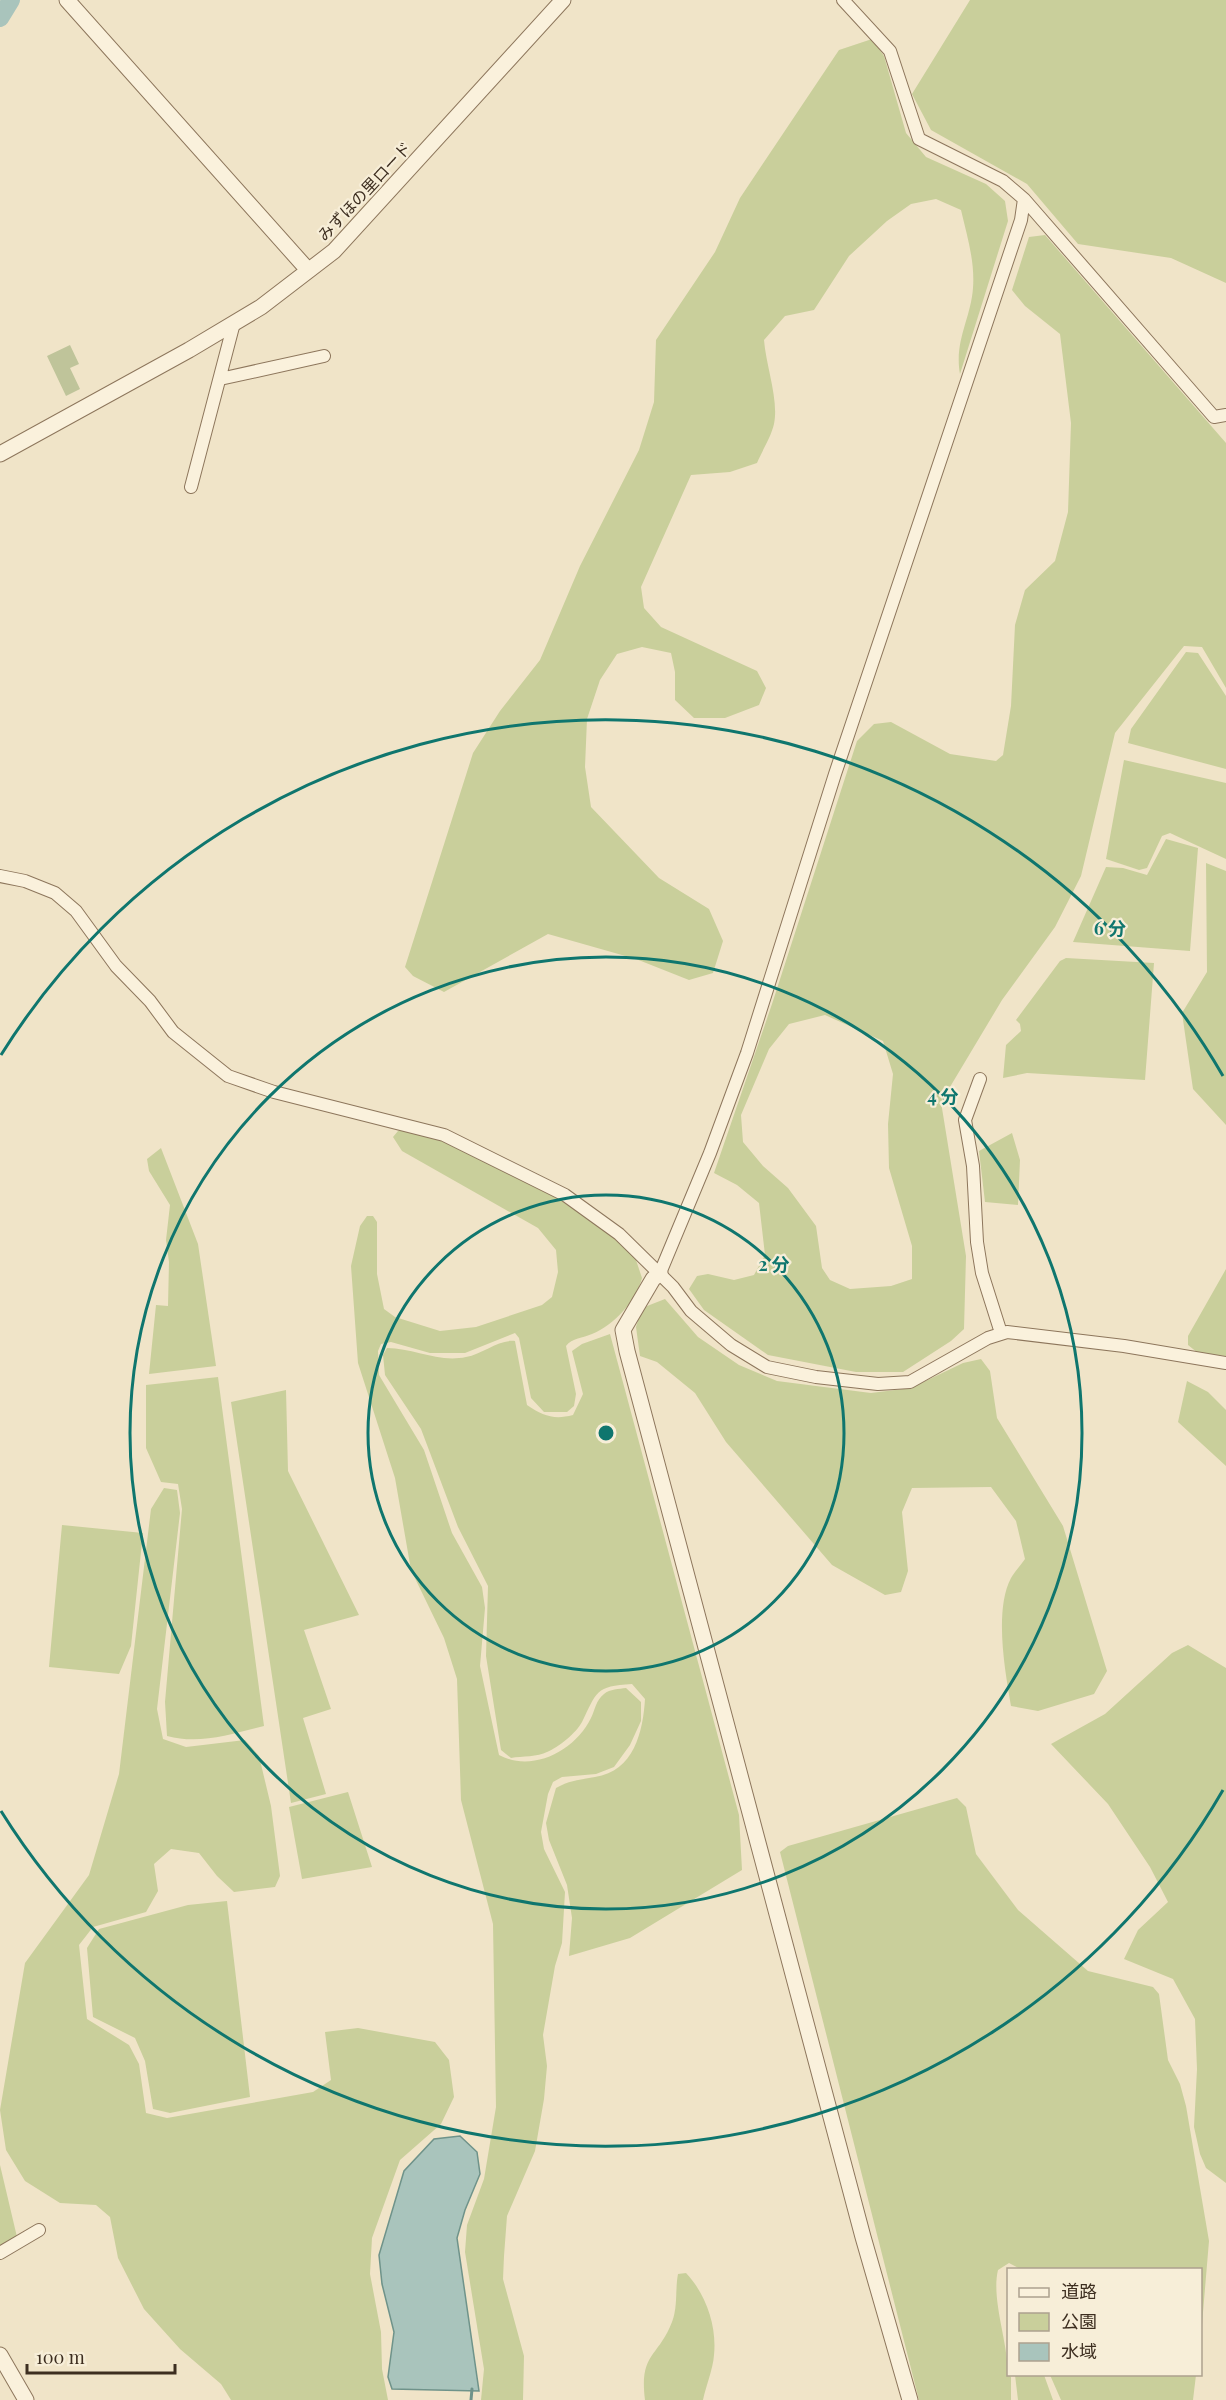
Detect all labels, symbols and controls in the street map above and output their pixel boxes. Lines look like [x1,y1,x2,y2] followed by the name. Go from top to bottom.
[313,137,415,245] street label: みずほの里ロード
[1094,916,1126,940] text: 6 分
[927,1084,959,1108] text: 4 分
[758,1252,790,1276] text: 2 分
[596,1423,616,1443] centre of rings
[1007,2268,1202,2376] legend
[1061,2279,1097,2303] text: 道路
[1061,2309,1097,2333] text: 公園
[27,2337,176,2375] scale bar
[1061,2339,1097,2363] text: 水域
[36,2345,85,2369] text: 100 m

